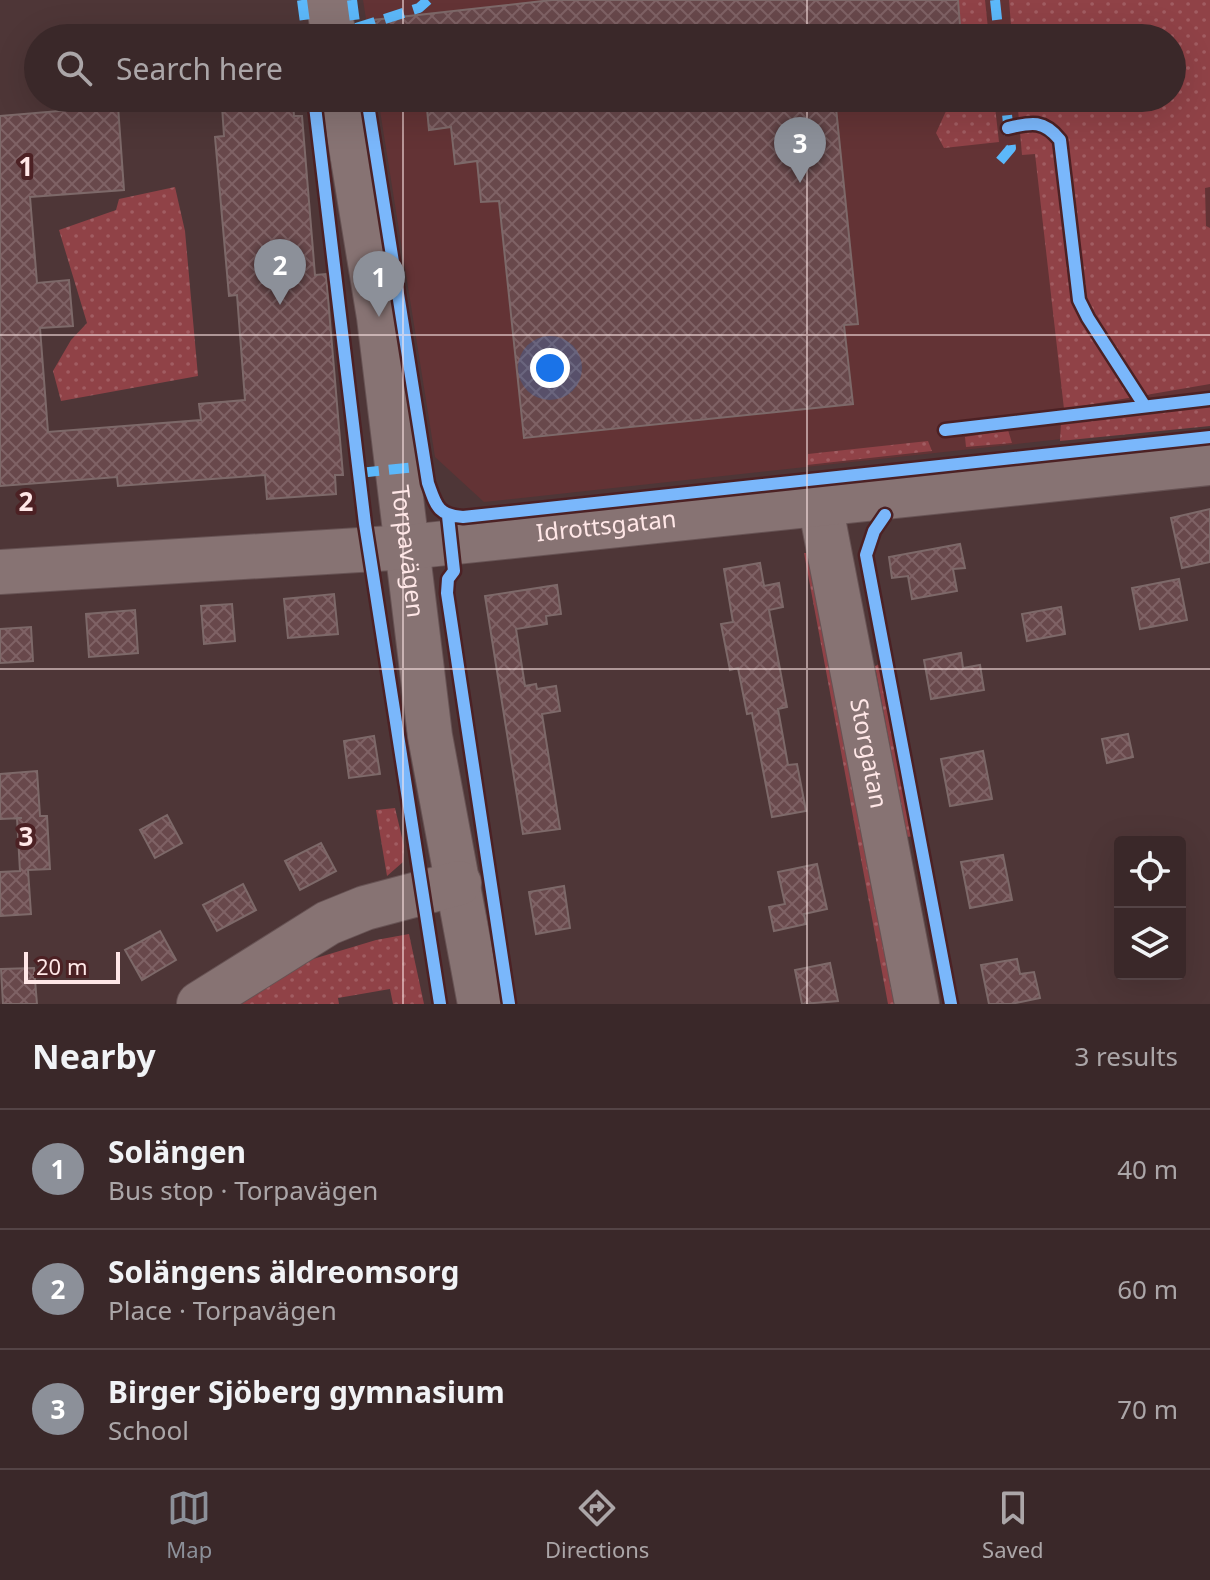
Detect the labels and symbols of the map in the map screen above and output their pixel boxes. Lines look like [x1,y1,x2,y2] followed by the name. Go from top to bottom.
[774,117,826,183] pin: 3
[19,148,33,184] text: 1
[254,239,306,305] pin: 2
[353,251,405,317] pin: 1
[530,348,570,388] your location
[19,483,34,519] text: 2
[385,483,433,619] street label: Torpavägen
[534,501,678,549] street label: Idrottsgatan
[843,695,897,811] street label: Storgatan
[19,818,33,854] text: 3
[24,948,120,984] scale bar

